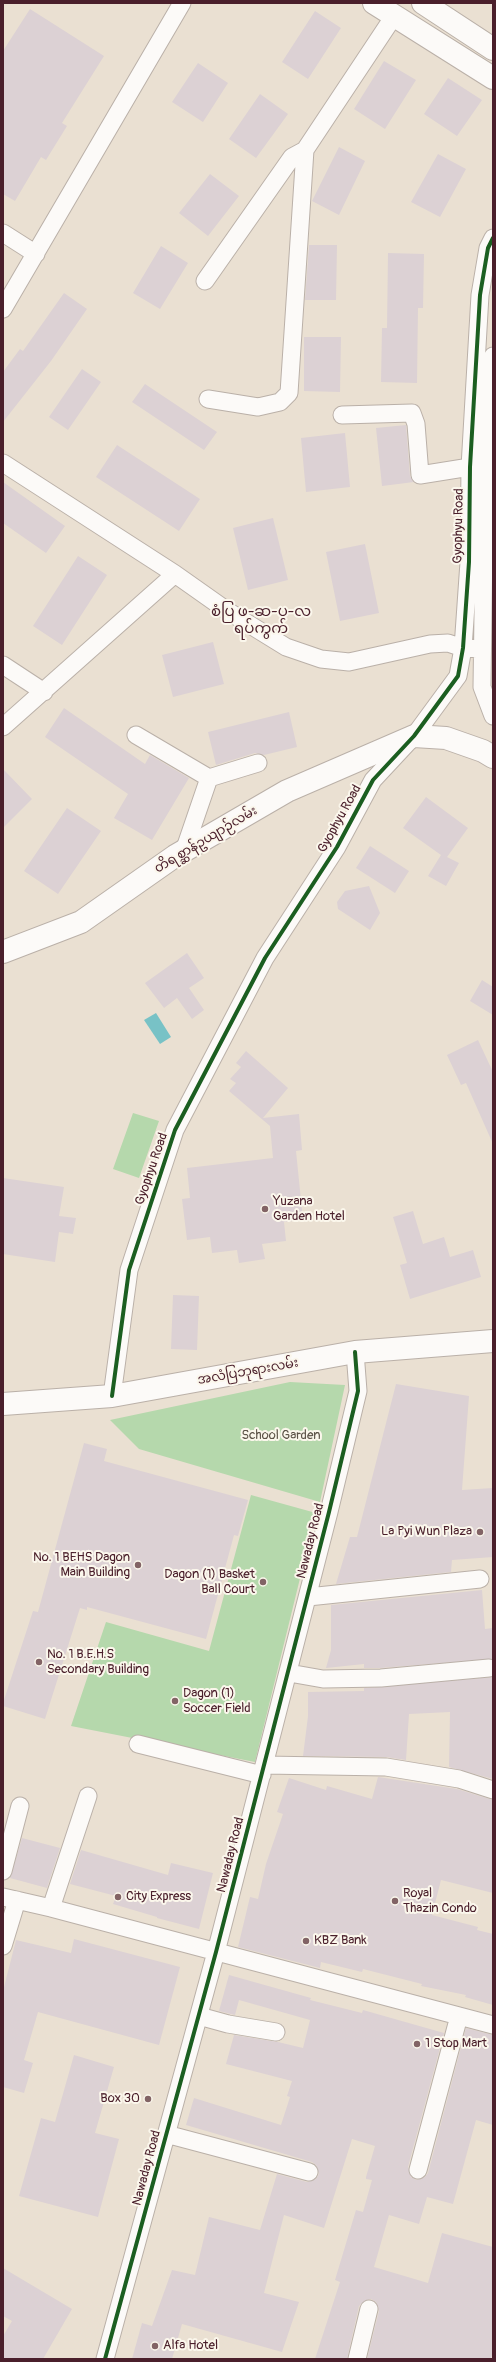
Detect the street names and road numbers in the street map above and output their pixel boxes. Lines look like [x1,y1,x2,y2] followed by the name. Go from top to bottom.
[451,488,467,564] street label: Gyophyu Road
[315,782,365,856] street label: Gyophyu Road
[152,803,260,877] street label: တိရစ္ဆာန်ဥယျာဉ်လမ်း
[132,1131,172,1207] street label: Gyophyu Road
[196,1355,300,1389] street label: အလံပြဘုရားလမ်း
[294,1502,328,1580] street label: Nawaday Road
[214,1816,248,1894] street label: Nawaday Road
[129,2129,165,2207] street label: Nawaday Road

